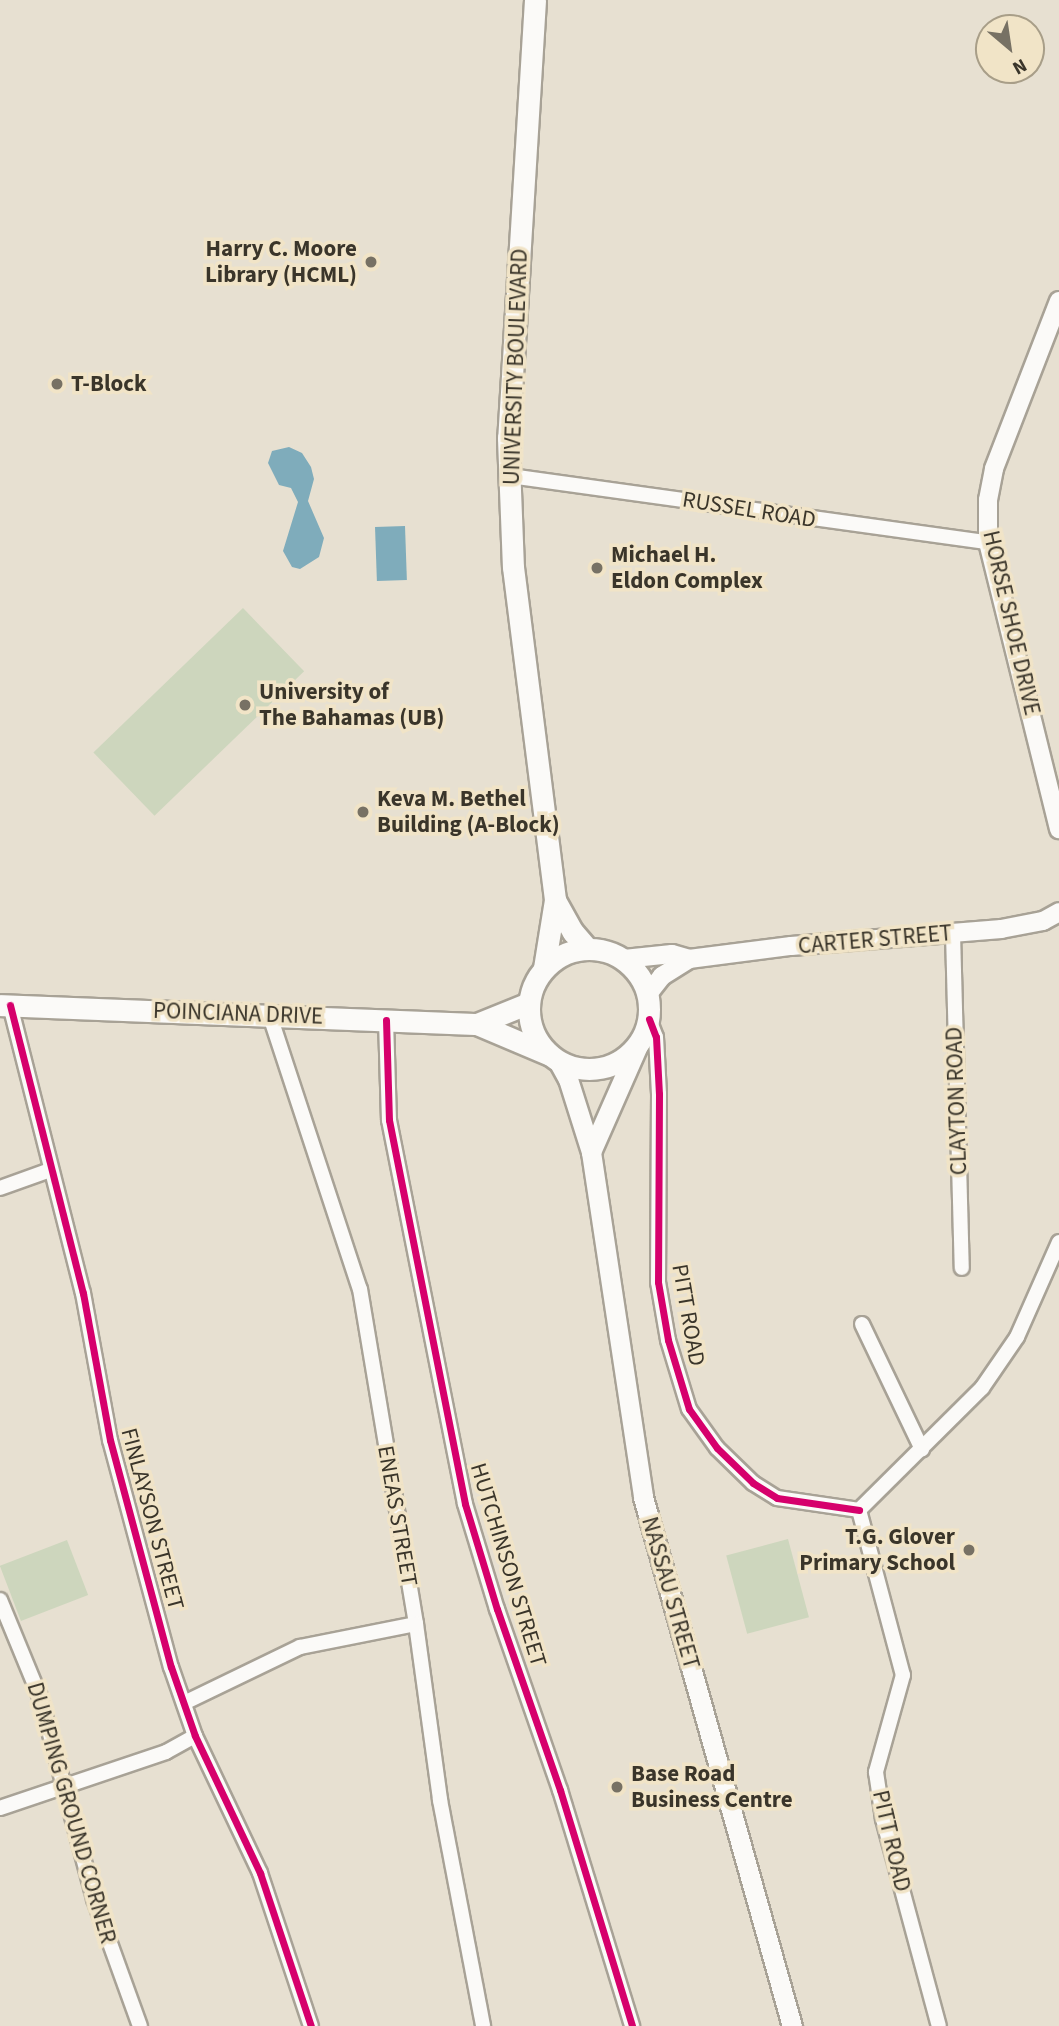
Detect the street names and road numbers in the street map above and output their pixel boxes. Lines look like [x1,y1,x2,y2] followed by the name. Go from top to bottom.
[498,248,534,486] street label: UNIVERSITY BOULEVARD
[680,486,818,534] street label: RUSSEL ROAD
[976,528,1046,718] street label: HORSE SHOE DRIVE
[797,920,953,960] street label: CARTER STREET
[153,997,323,1031] street label: POINCIANA DRIVE
[941,1026,973,1176] street label: CLAYTON ROAD
[665,1262,711,1368] street label: PITT ROAD
[114,1425,190,1613] street label: FINLAYSON STREET
[371,1444,423,1588] street label: ENEAS STREET
[464,1460,552,1670] street label: HUTCHINSON STREET
[635,1514,705,1672] street label: NASSAU STREET
[20,1679,122,1947] street label: DUMPING GROUND CORNER
[866,1788,916,1894] street label: PITT ROAD

